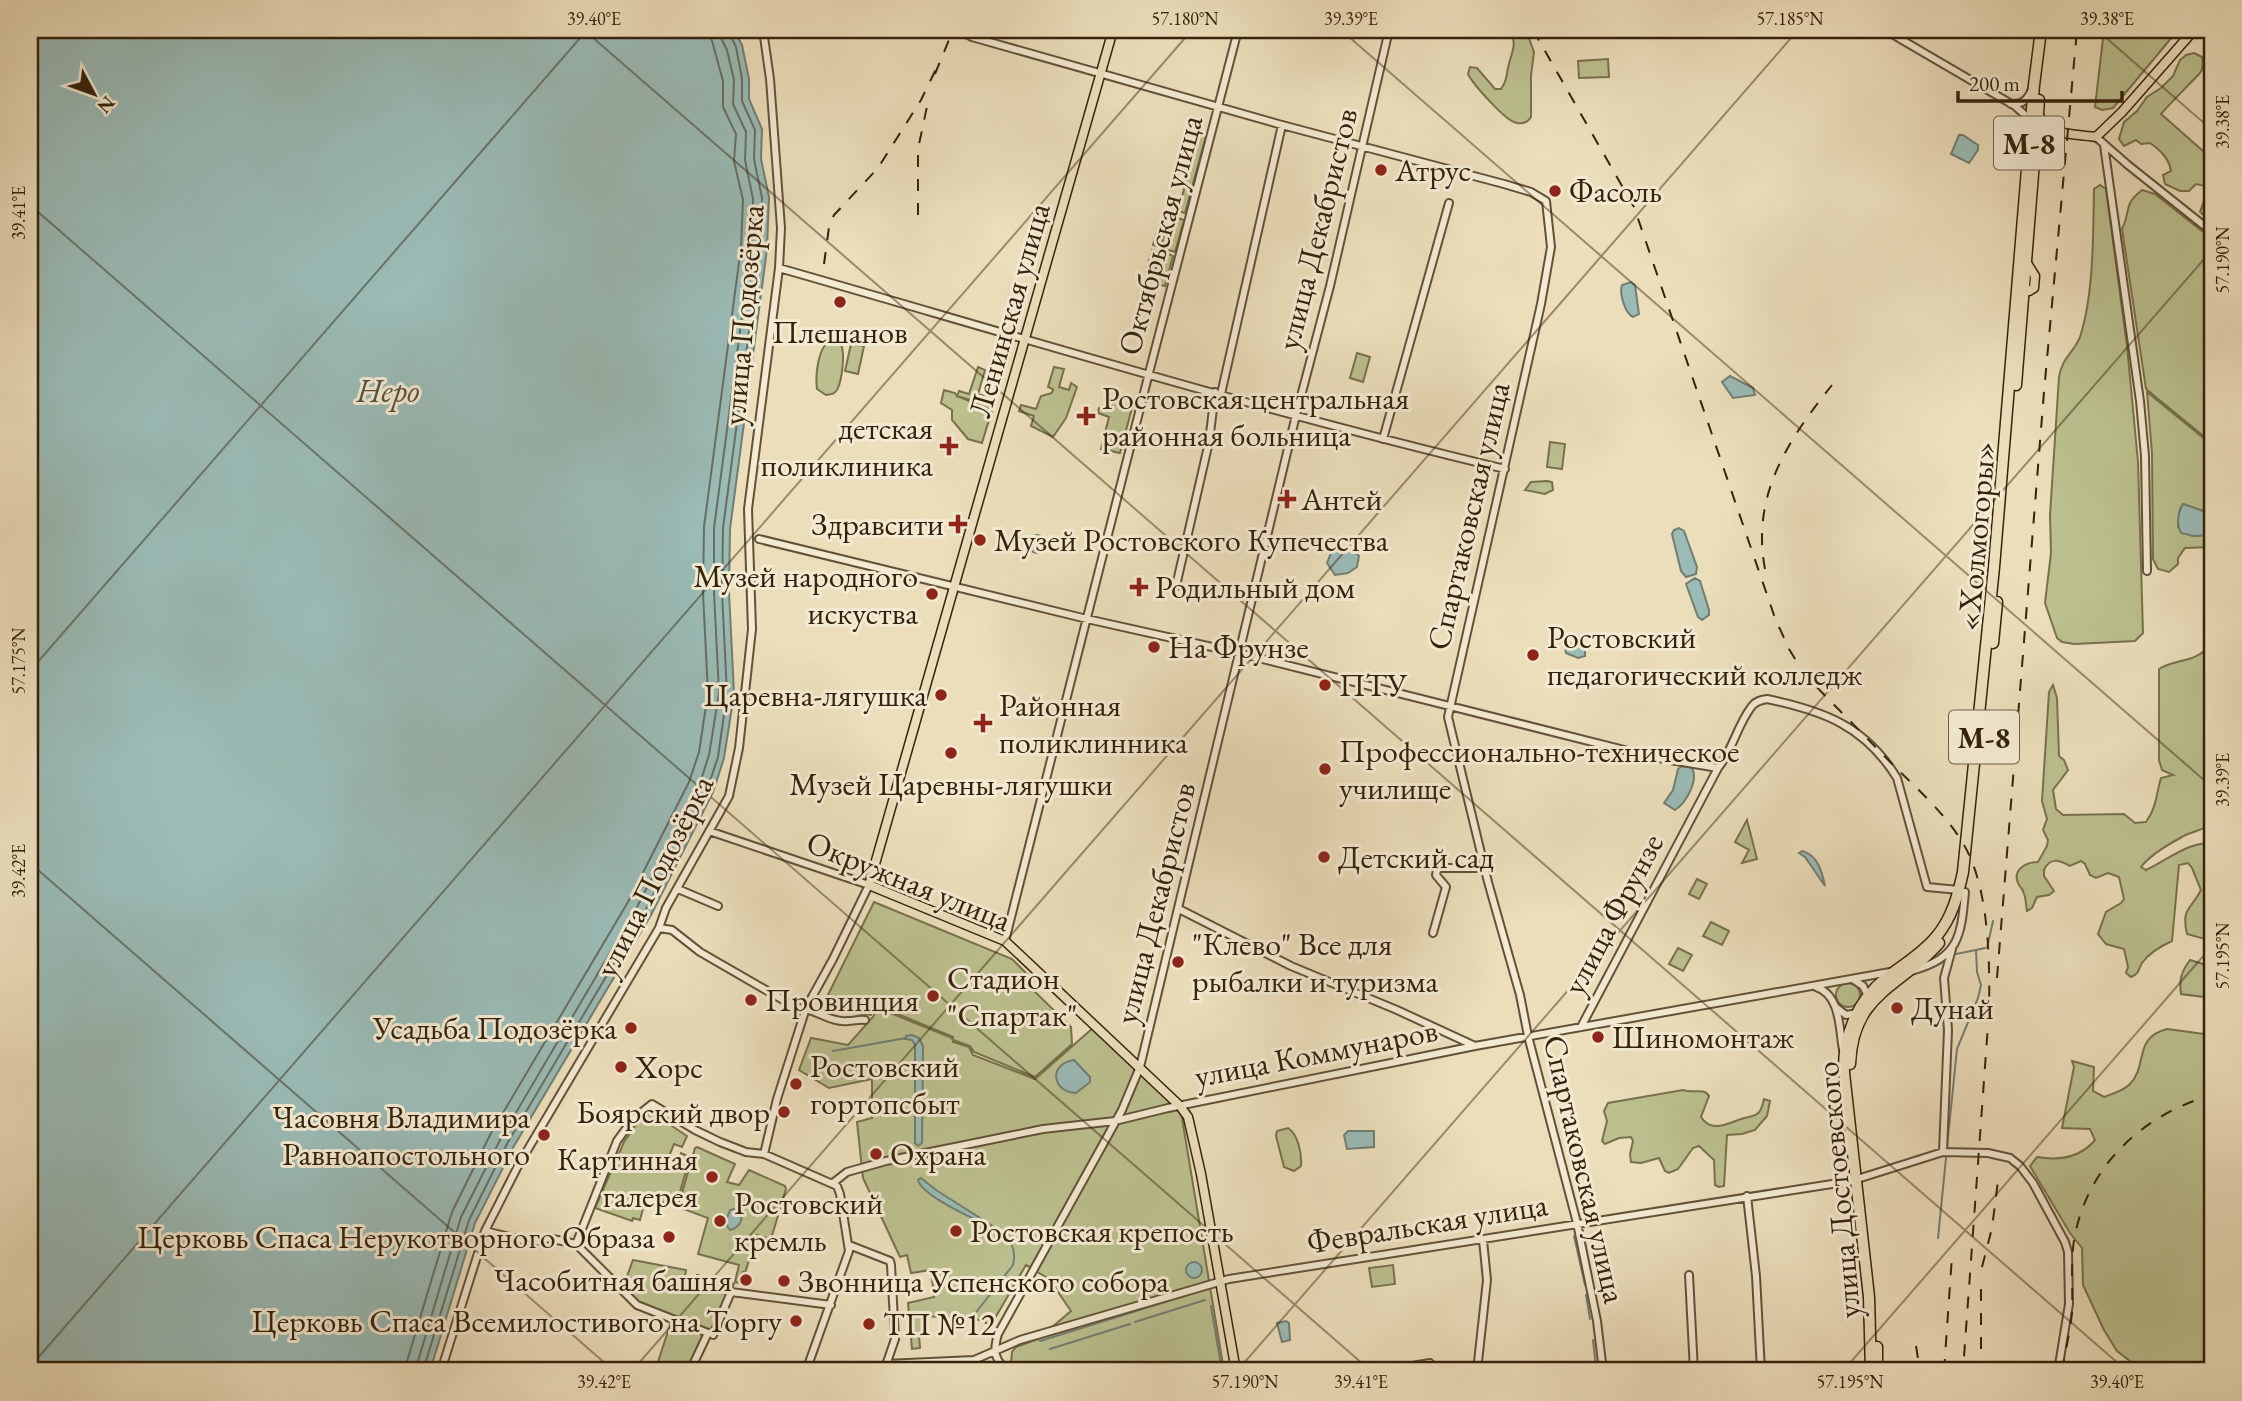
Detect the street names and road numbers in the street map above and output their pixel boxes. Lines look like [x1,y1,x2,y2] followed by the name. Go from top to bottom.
[1267,104,1367,354] street label: улица Декабристов
[1108,110,1212,360] street label: Октябрьская улица
[1994,116,2064,169] road number: М-8
[958,198,1060,422] street label: Ленинская улица
[712,203,774,427] street label: улица Подозёрка
[1417,378,1519,654] street label: Спартаковская улица
[1947,439,2005,633] street label: «Холмогоры»
[1949,710,2019,764] road number: М-8
[585,768,723,984] street label: улица Подозёрка
[1105,778,1205,1028] street label: улица Декабристов
[801,821,1018,941] street label: Окружная улица
[1553,826,1673,1002] street label: улица Фрунзе
[1191,1009,1441,1097] street label: улица Коммунаров
[1534,1031,1636,1307] street label: Спартаковская улица
[1806,1060,1870,1320] street label: улица Достоевского
[1304,1183,1551,1263] street label: Февральская улица

